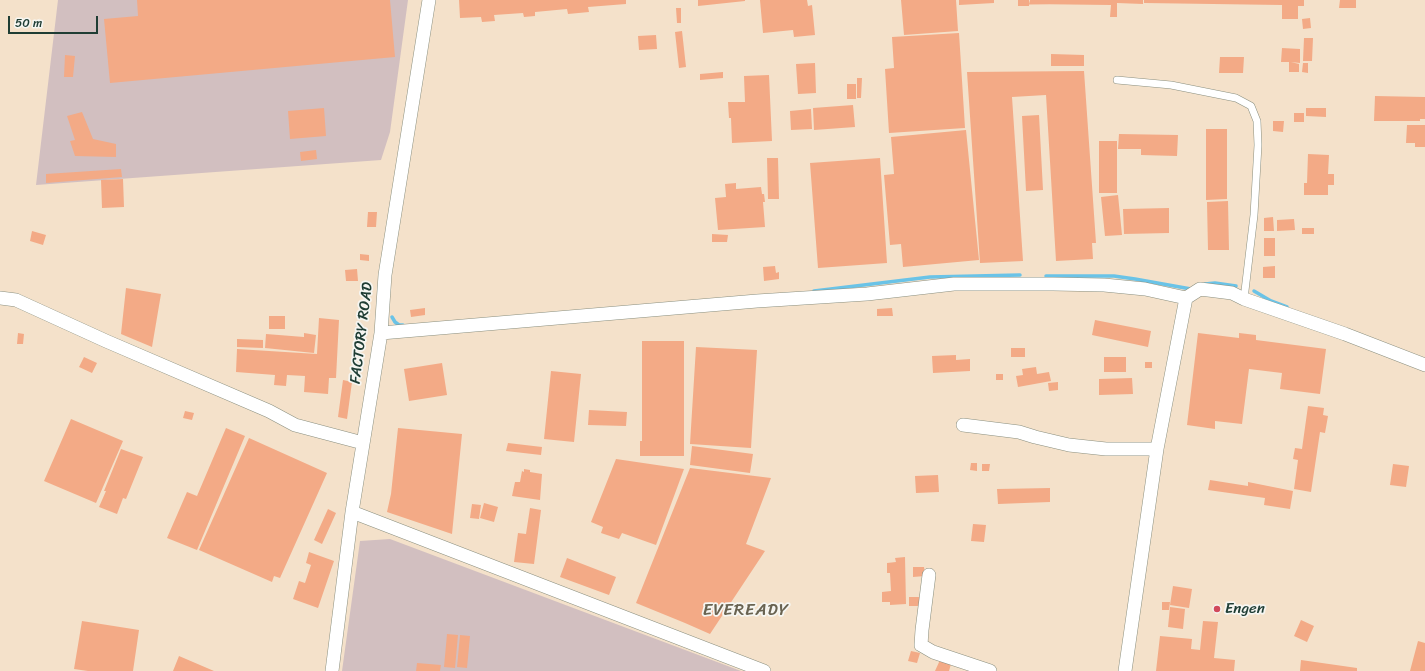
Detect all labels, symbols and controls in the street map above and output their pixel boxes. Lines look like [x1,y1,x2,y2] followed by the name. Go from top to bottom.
[10,8,100,34] scale bar
[15,12,42,34] text: 50 m
[347,281,377,385] street label: FACTORY ROAD
[1225,600,1265,618] place label: Engen
[702,601,790,621] district label: EVEREADY
[1212,604,1222,614] marker: Engen

